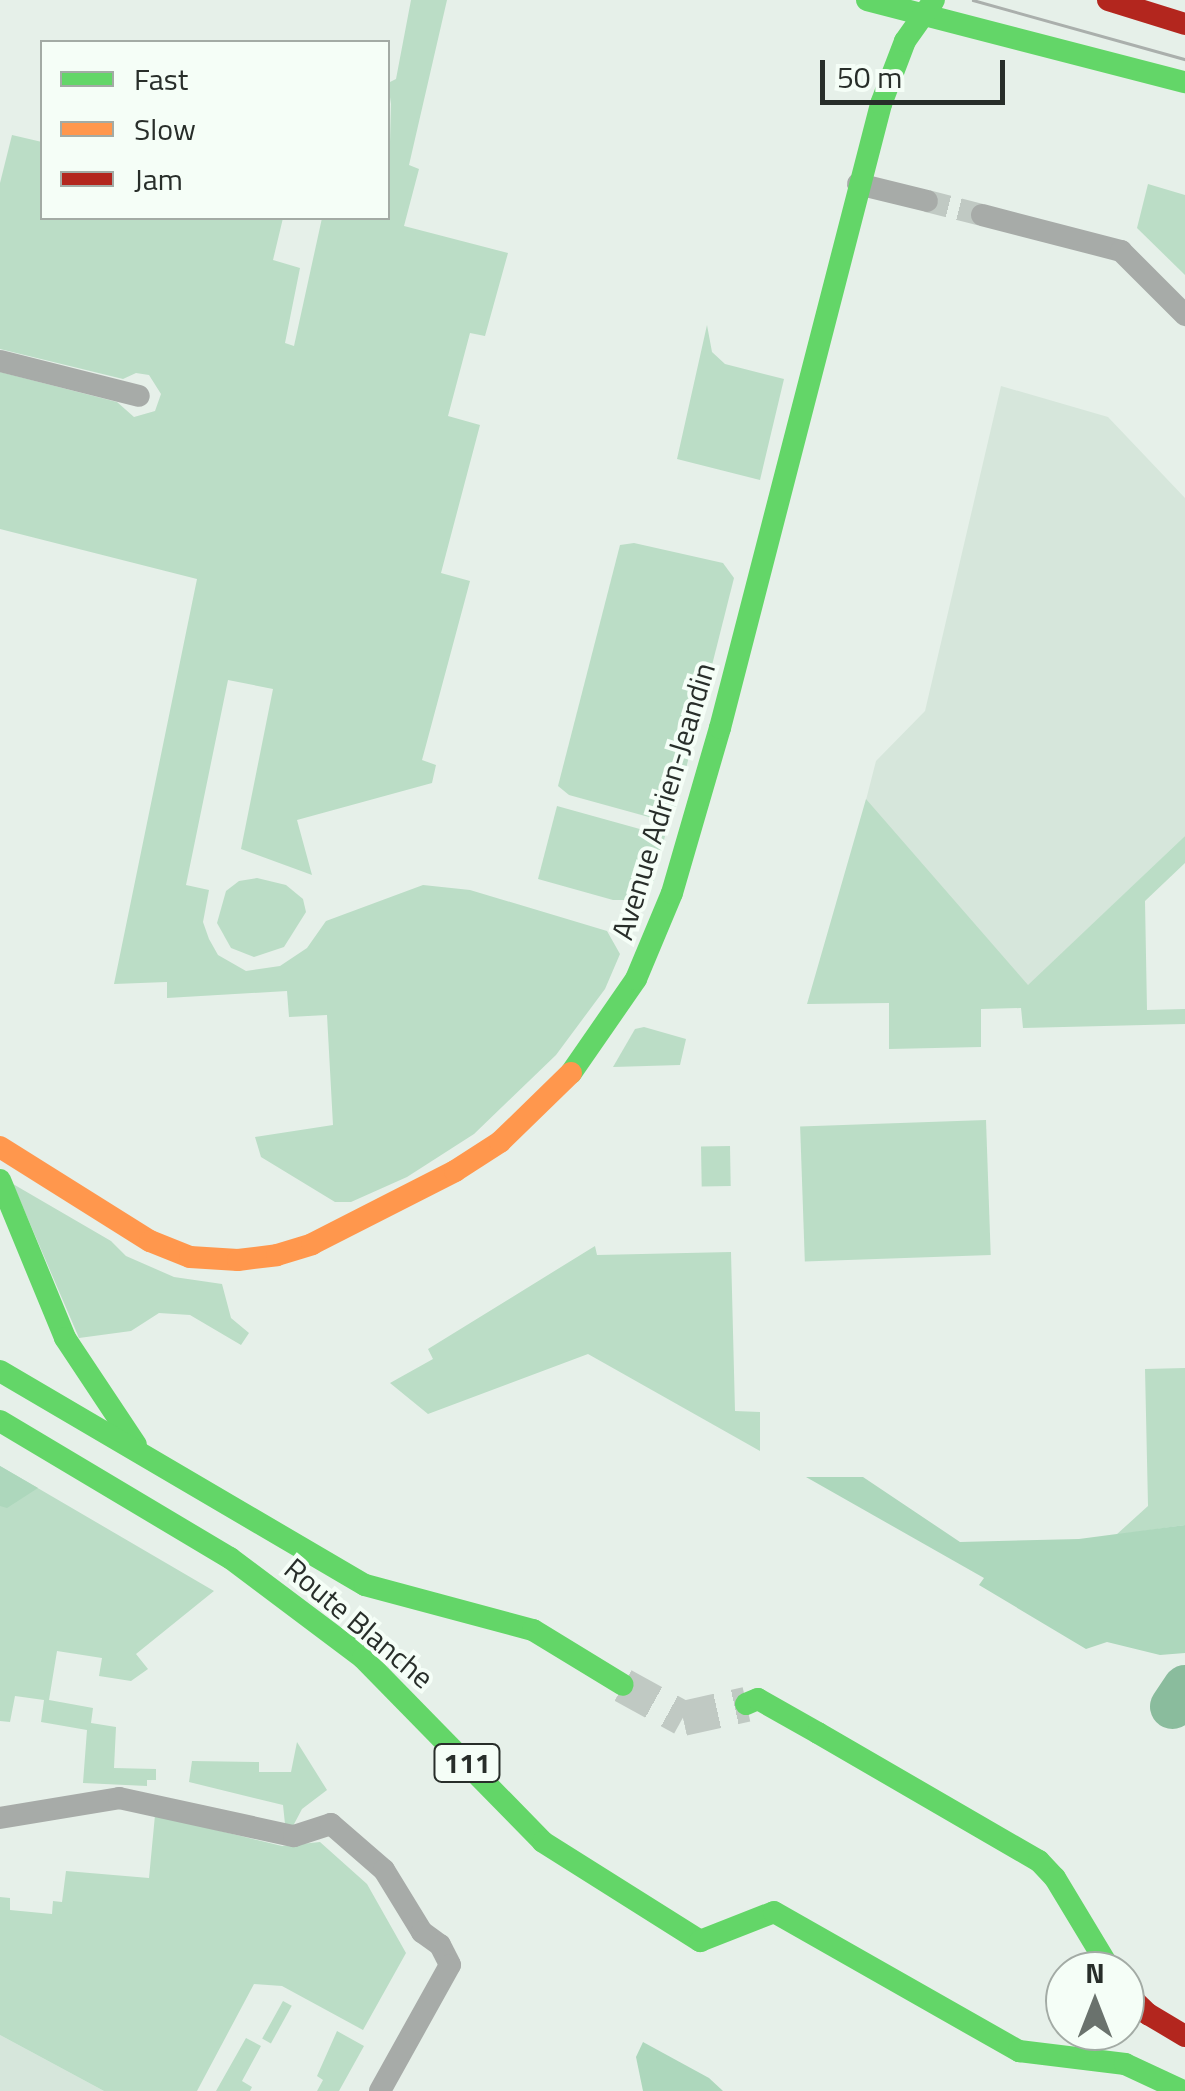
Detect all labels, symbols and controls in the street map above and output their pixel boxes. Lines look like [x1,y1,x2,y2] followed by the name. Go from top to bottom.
[40,40,390,220] legend
[825,40,1010,102] scale bar
[837,54,902,100] text: 50 m
[134,56,188,102] text: Fast
[134,106,196,152] text: Slow
[134,156,183,202] text: Jam
[604,658,722,944] street label: Avenue Adrien-Jeandin
[277,1550,441,1696] street label: Route Blanche
[432,1740,502,1786] road number: 111
[1045,1951,1145,2051] north arrow
[1085,1951,1105,1994] text: N

